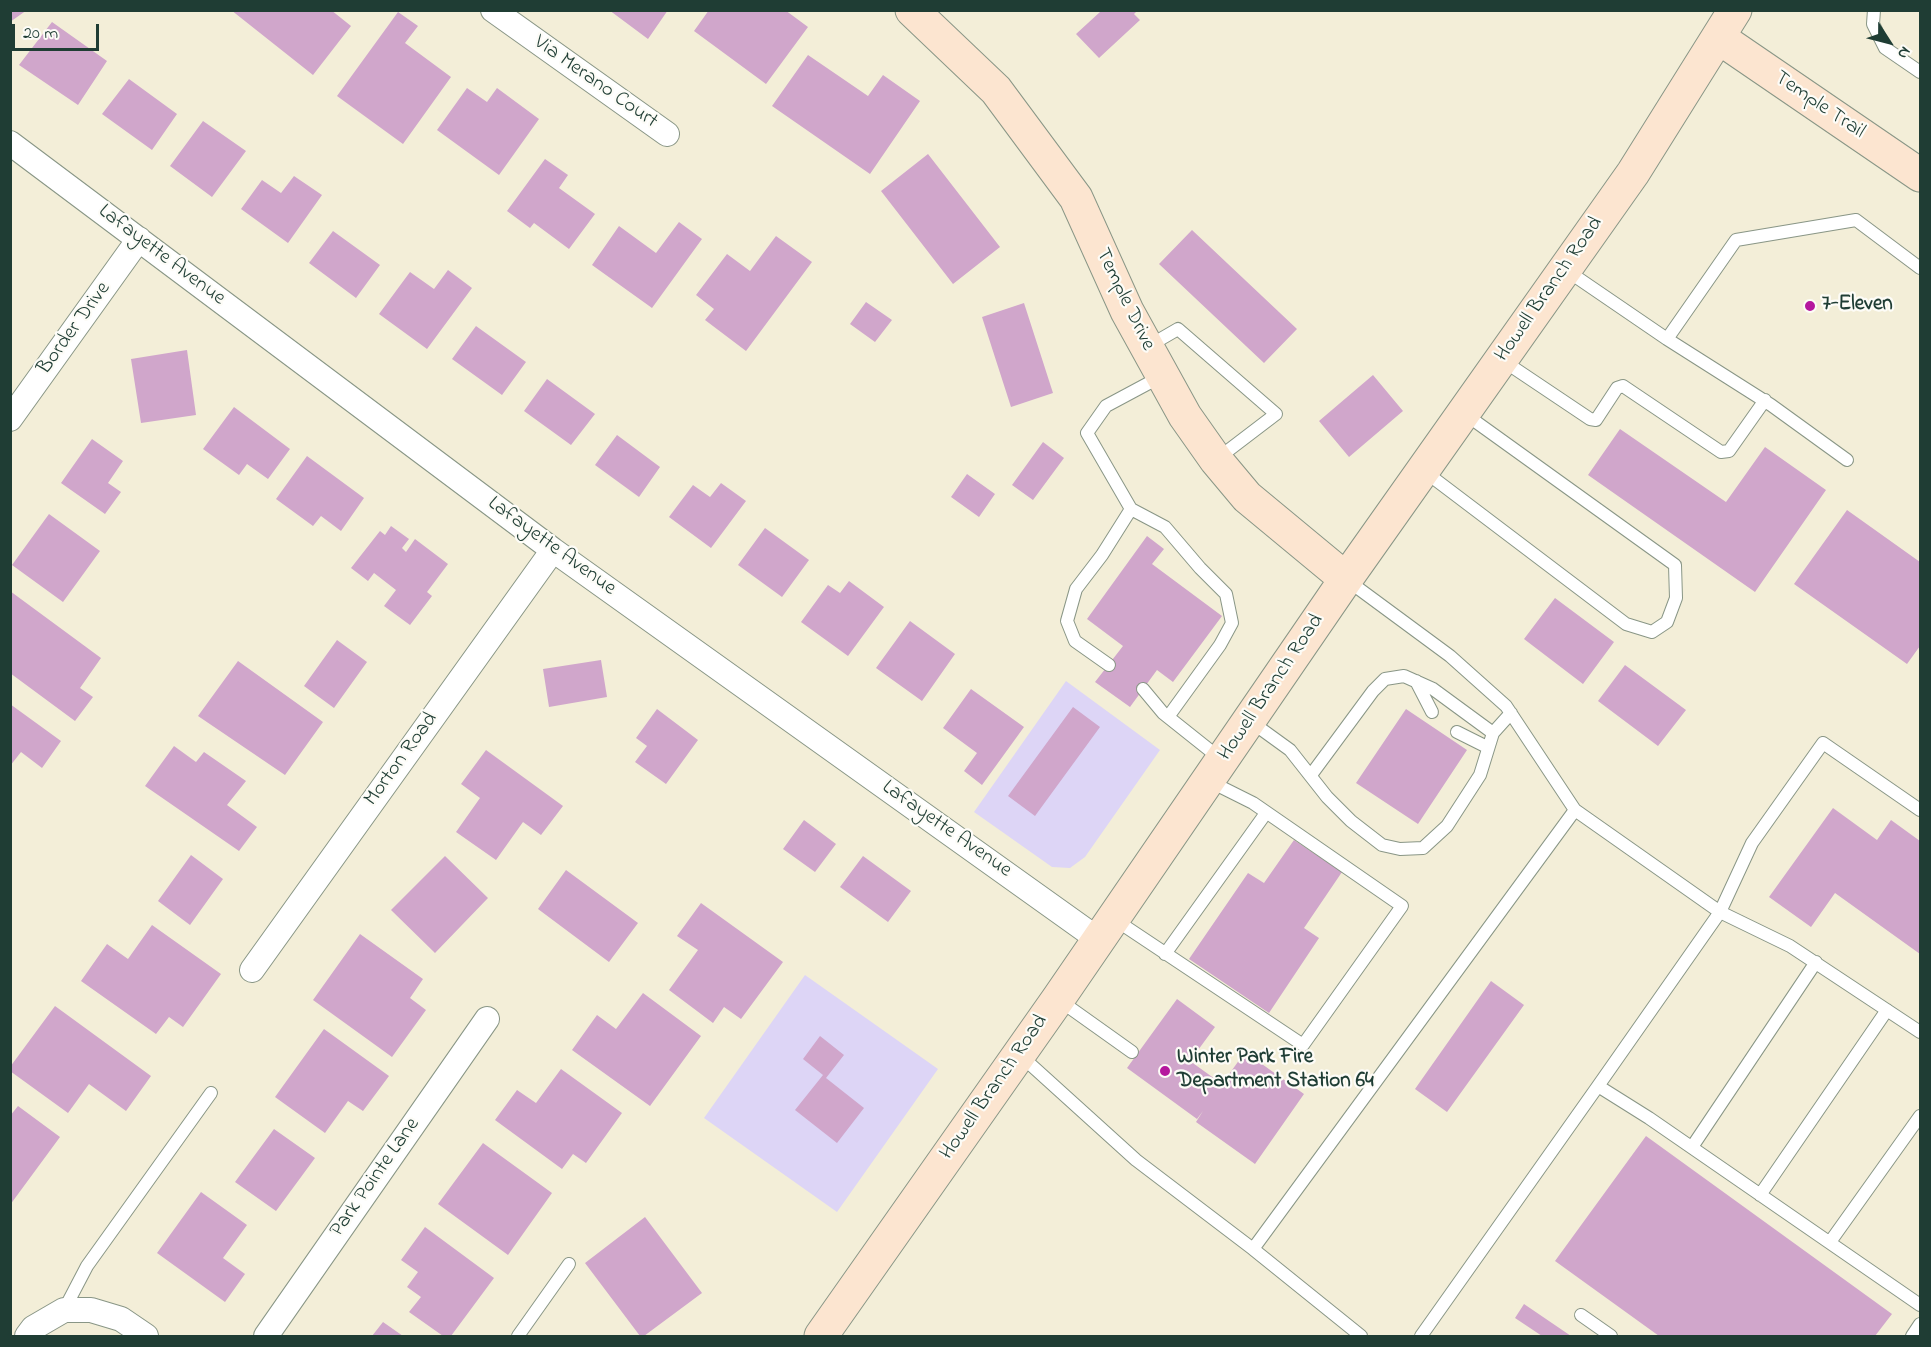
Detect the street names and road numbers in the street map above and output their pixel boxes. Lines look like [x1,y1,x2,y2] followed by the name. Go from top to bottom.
[528,31,662,135] street label: Via Merano Court
[1769,67,1869,145] street label: Temple Trail
[92,200,230,312] street label: Lafayette Avenue
[1491,213,1609,367] street label: Howell Branch Road
[1088,245,1160,355] street label: Temple Drive
[33,278,117,380] street label: Border Drive
[482,492,620,602] street label: Lafayette Avenue
[1214,610,1330,766] street label: Howell Branch Road
[360,708,444,812] street label: Morton Road
[876,776,1016,884] street label: Lafayette Avenue
[936,1011,1054,1165] street label: Howell Branch Road
[326,1114,426,1242] street label: Park Pointe Lane

